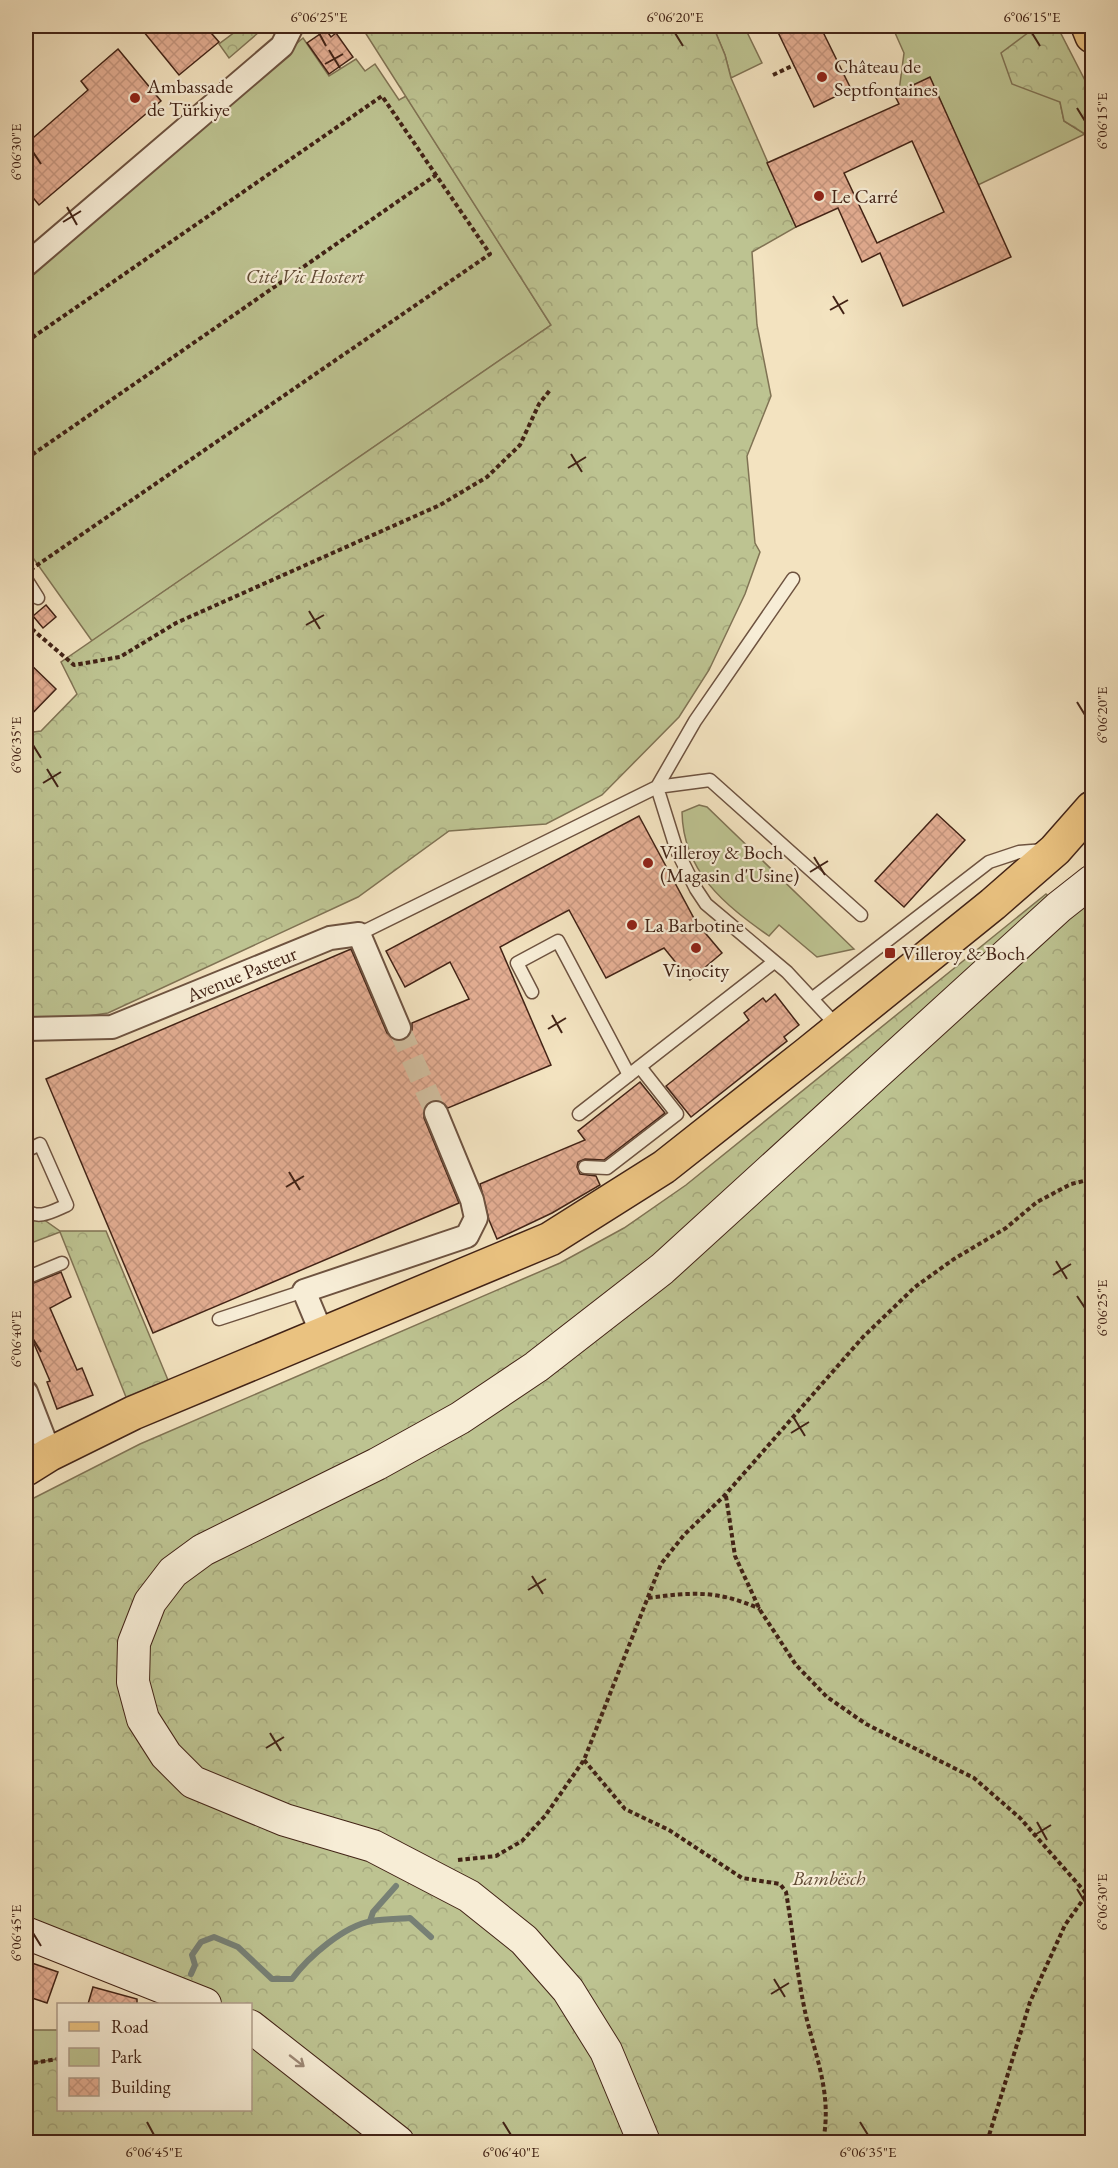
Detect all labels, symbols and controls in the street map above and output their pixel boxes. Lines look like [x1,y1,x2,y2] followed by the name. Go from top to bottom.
[291,7,348,26] text: 6°06'25"E
[647,7,704,26] text: 6°06'20"E
[1004,7,1061,26] text: 6°06'15"E
[834,53,938,102] place label: Château de Septfontaines
[815,70,829,84] marker: Château de Septfontaines
[146,73,233,122] place label: Ambassade de Türkiye
[128,91,142,105] marker: Ambassade de Türkiye
[1092,92,1111,149] text: 6°06'15"E
[6,123,25,180] text: 6°06'30"E
[831,183,898,209] place label: Le Carré
[812,189,826,203] marker: Le Carré
[246,263,365,289] park label: Cité Vic Hostert
[1092,686,1111,743] text: 6°06'20"E
[6,716,25,773] text: 6°06'35"E
[660,839,799,888] place label: Villeroy & Boch (Magasin d'Usine)
[641,856,655,870] marker: Villeroy & Boch (Magasin d'Usine)
[644,912,744,938] place label: La Barbotine
[625,918,639,932] marker: La Barbotine
[181,940,301,1009] street label: Avenue Pasteur
[902,940,1025,966] place label: Villeroy & Boch
[689,941,703,955] marker: Vinocity
[883,946,897,960] marker: Villeroy & Boch
[663,957,729,983] place label: Vinocity
[1092,1279,1111,1336] text: 6°06'25"E
[6,1310,25,1367] text: 6°06'40"E
[791,1865,866,1891] park label: Bambësch
[1092,1873,1111,1930] text: 6°06'30"E
[6,1904,25,1961] text: 6°06'45"E
[57,2003,252,2111] legend
[111,2015,150,2038] text: Road
[111,2045,142,2068] text: Park
[289,2055,305,2068] one-way arrow
[111,2075,171,2098] text: Building
[126,2142,183,2161] text: 6°06'45"E
[483,2142,540,2161] text: 6°06'40"E
[840,2142,897,2161] text: 6°06'35"E

